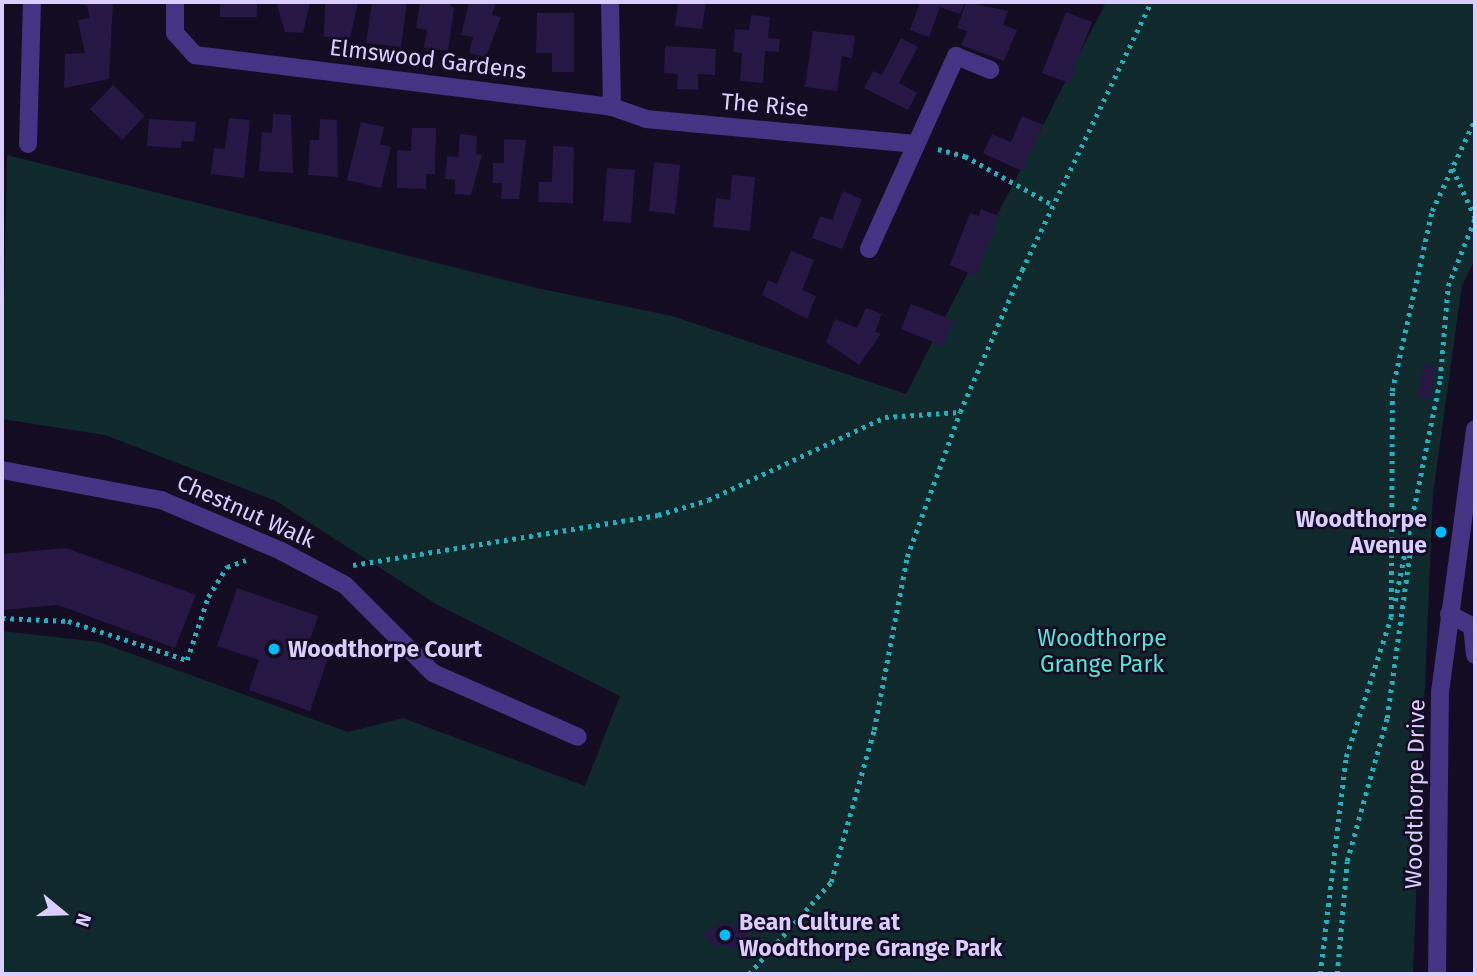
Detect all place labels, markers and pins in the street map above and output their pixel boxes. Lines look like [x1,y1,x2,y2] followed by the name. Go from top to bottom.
[1296,505,1427,559] place label: Woodthorpe Avenue
[1433,524,1449,540] marker: Woodthorpe Avenue
[288,635,482,663] place label: Woodthorpe Court
[266,641,282,657] marker: Woodthorpe Court
[739,908,1002,962] place label: Bean Culture at Woodthorpe Grange Park
[717,927,733,943] marker: Bean Culture at Woodthorpe Grange Park

